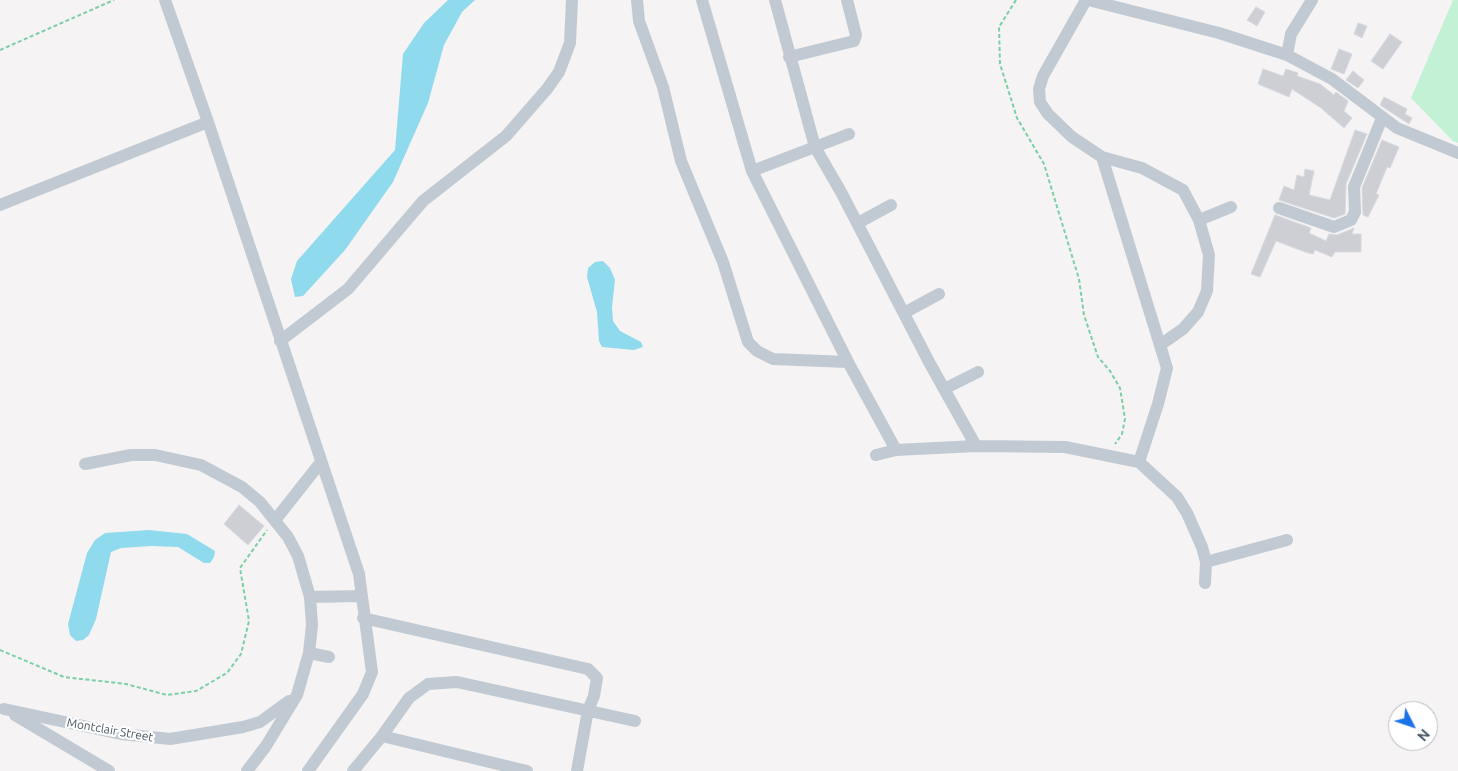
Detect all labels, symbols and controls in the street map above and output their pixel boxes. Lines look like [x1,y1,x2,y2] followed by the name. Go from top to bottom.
[1388,701,1438,751] north arrow
[66,715,154,745] street label: Montclair Street
[1414,726,1433,744] text: N

